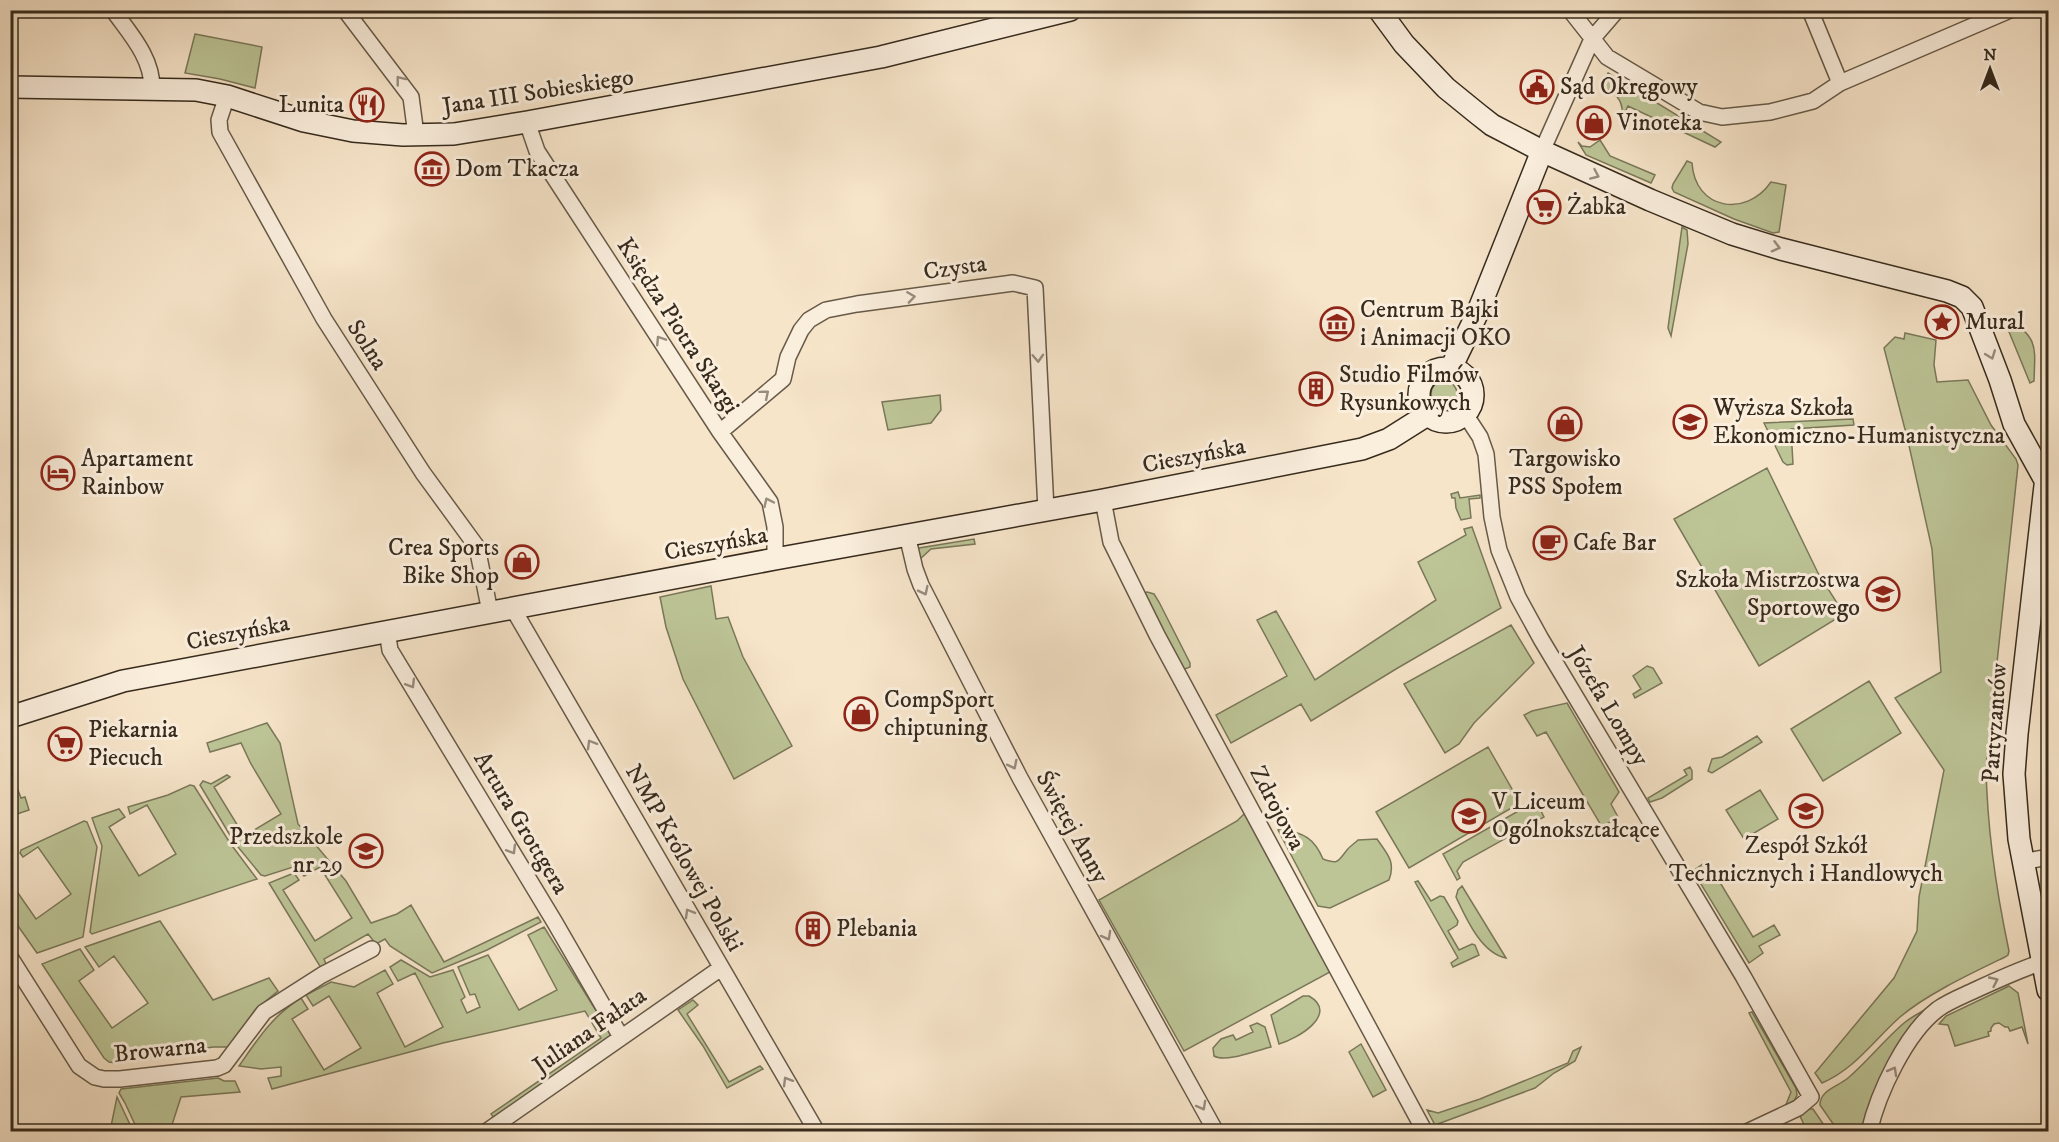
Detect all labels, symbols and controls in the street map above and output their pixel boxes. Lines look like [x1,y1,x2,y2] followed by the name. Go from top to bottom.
[1960,39,2020,99] north arrow
[1983,45,1997,65] text: N
[438,62,636,122] street label: Jana III Sobieskiego
[1519,69,1555,105] public building icon: Sąd Okręgowy
[1560,72,1698,102] place label: Sąd Okręgowy
[396,76,407,87] one-way arrow
[349,87,385,123] restaurant icon: Lunita
[279,90,345,120] place label: Lunita
[1576,105,1612,141] shop icon: Vinoteka
[1616,108,1703,138] place label: Vinoteka
[414,151,450,187] museum icon: Dom Tkacza
[455,154,580,184] place label: Dom Tkacza
[1589,168,1600,180] one-way arrow
[1526,189,1562,225] supermarket icon: Żabka
[1567,191,1627,222] place label: Żabka
[610,232,746,420] street label: Księdza Piotra Skargi
[1770,240,1781,252] one-way arrow
[922,249,989,287] street label: Czysta
[907,291,916,303] one-way arrow
[1360,295,1511,353] place label: Centrum Bajki i Animacji OKO
[1924,304,1960,340] place icon: Mural
[1319,306,1355,342] museum icon: Centrum Bajki i Animacji OKO
[1965,307,2025,337] place label: Mural
[340,314,395,377] street label: Solna
[656,335,667,346] one-way arrow
[1983,349,1996,360] one-way arrow
[1032,354,1045,363] one-way arrow
[1339,360,1480,418] place label: Studio Filmów Rysunkowych
[1298,371,1334,407] building icon: Studio Filmów Rysunkowych
[758,390,769,401] one-way arrow
[1712,393,2006,451] place label: Wyższa Szkoła Ekonomiczno-Humanistyczna
[1672,404,1708,440] school or university icon: Wyższa Szkoła Ekonomiczno-Humanistyczna
[1547,406,1583,442] shop icon: Targowisko PSS Społem
[1140,431,1249,481] street label: Cieszyńska
[81,444,194,502] place label: Apartament Rainbow
[1507,444,1623,502] place label: Targowisko PSS Społem
[40,455,76,491] hotel icon: Apartament Rainbow
[763,497,775,508] one-way arrow
[662,520,771,568] street label: Cieszyńska
[1532,525,1568,561] cafe icon: Cafe Bar
[1573,528,1656,558] place label: Cafe Bar
[388,533,499,591] place label: Crea Sports Bike Shop
[504,544,540,580] shop icon: Crea Sports Bike Shop
[1675,565,1861,623] place label: Szkoła Mistrzostwa Sportowego
[1865,576,1901,612] school or university icon: Szkoła Mistrzostwa Sportowego
[917,584,929,595] one-way arrow
[184,608,293,658] street label: Cieszyńska
[1559,639,1656,772] street label: Józefa Lompy
[1976,661,2014,784] street label: Partyzantów
[403,678,415,688] one-way arrow
[884,685,995,743] place label: CompSport chiptuning
[843,696,879,732] shop icon: CompSport chiptuning
[88,715,179,773] place label: Piekarnia Piecuch
[47,726,83,762] supermarket icon: Piekarnia Piecuch
[587,740,598,750] one-way arrow
[467,746,576,901] street label: Artura Grottgera
[1006,758,1017,769] one-way arrow
[618,759,750,957] street label: NMP Królowej Polski
[1242,761,1312,856] street label: Zdrojowa
[1029,765,1116,889] street label: Świętej Anny
[1491,787,1660,845] place label: V Liceum Ogólnokształcące
[1788,793,1824,829] school or university icon: Zespół Szkół Technicznych i Handlowych
[1451,798,1487,834] school or university icon: V Liceum Ogólnokształcące
[229,822,343,880] place label: Przedszkole nr 29
[1669,831,1944,889] place label: Zespół Szkół Technicznych i Handlowych
[348,833,384,869] school or university icon: Przedszkole nr 29
[504,844,516,854] one-way arrow
[685,908,696,919] one-way arrow
[795,911,831,947] building icon: Plebania
[836,914,918,944] place label: Plebania
[1099,930,1111,940] one-way arrow
[1987,977,1998,989] one-way arrow
[526,981,653,1082] street label: Juliana Fałata
[112,1030,209,1070] street label: Browarna
[1886,1066,1897,1077] one-way arrow
[782,1077,794,1087] one-way arrow
[1195,1100,1206,1110] one-way arrow

